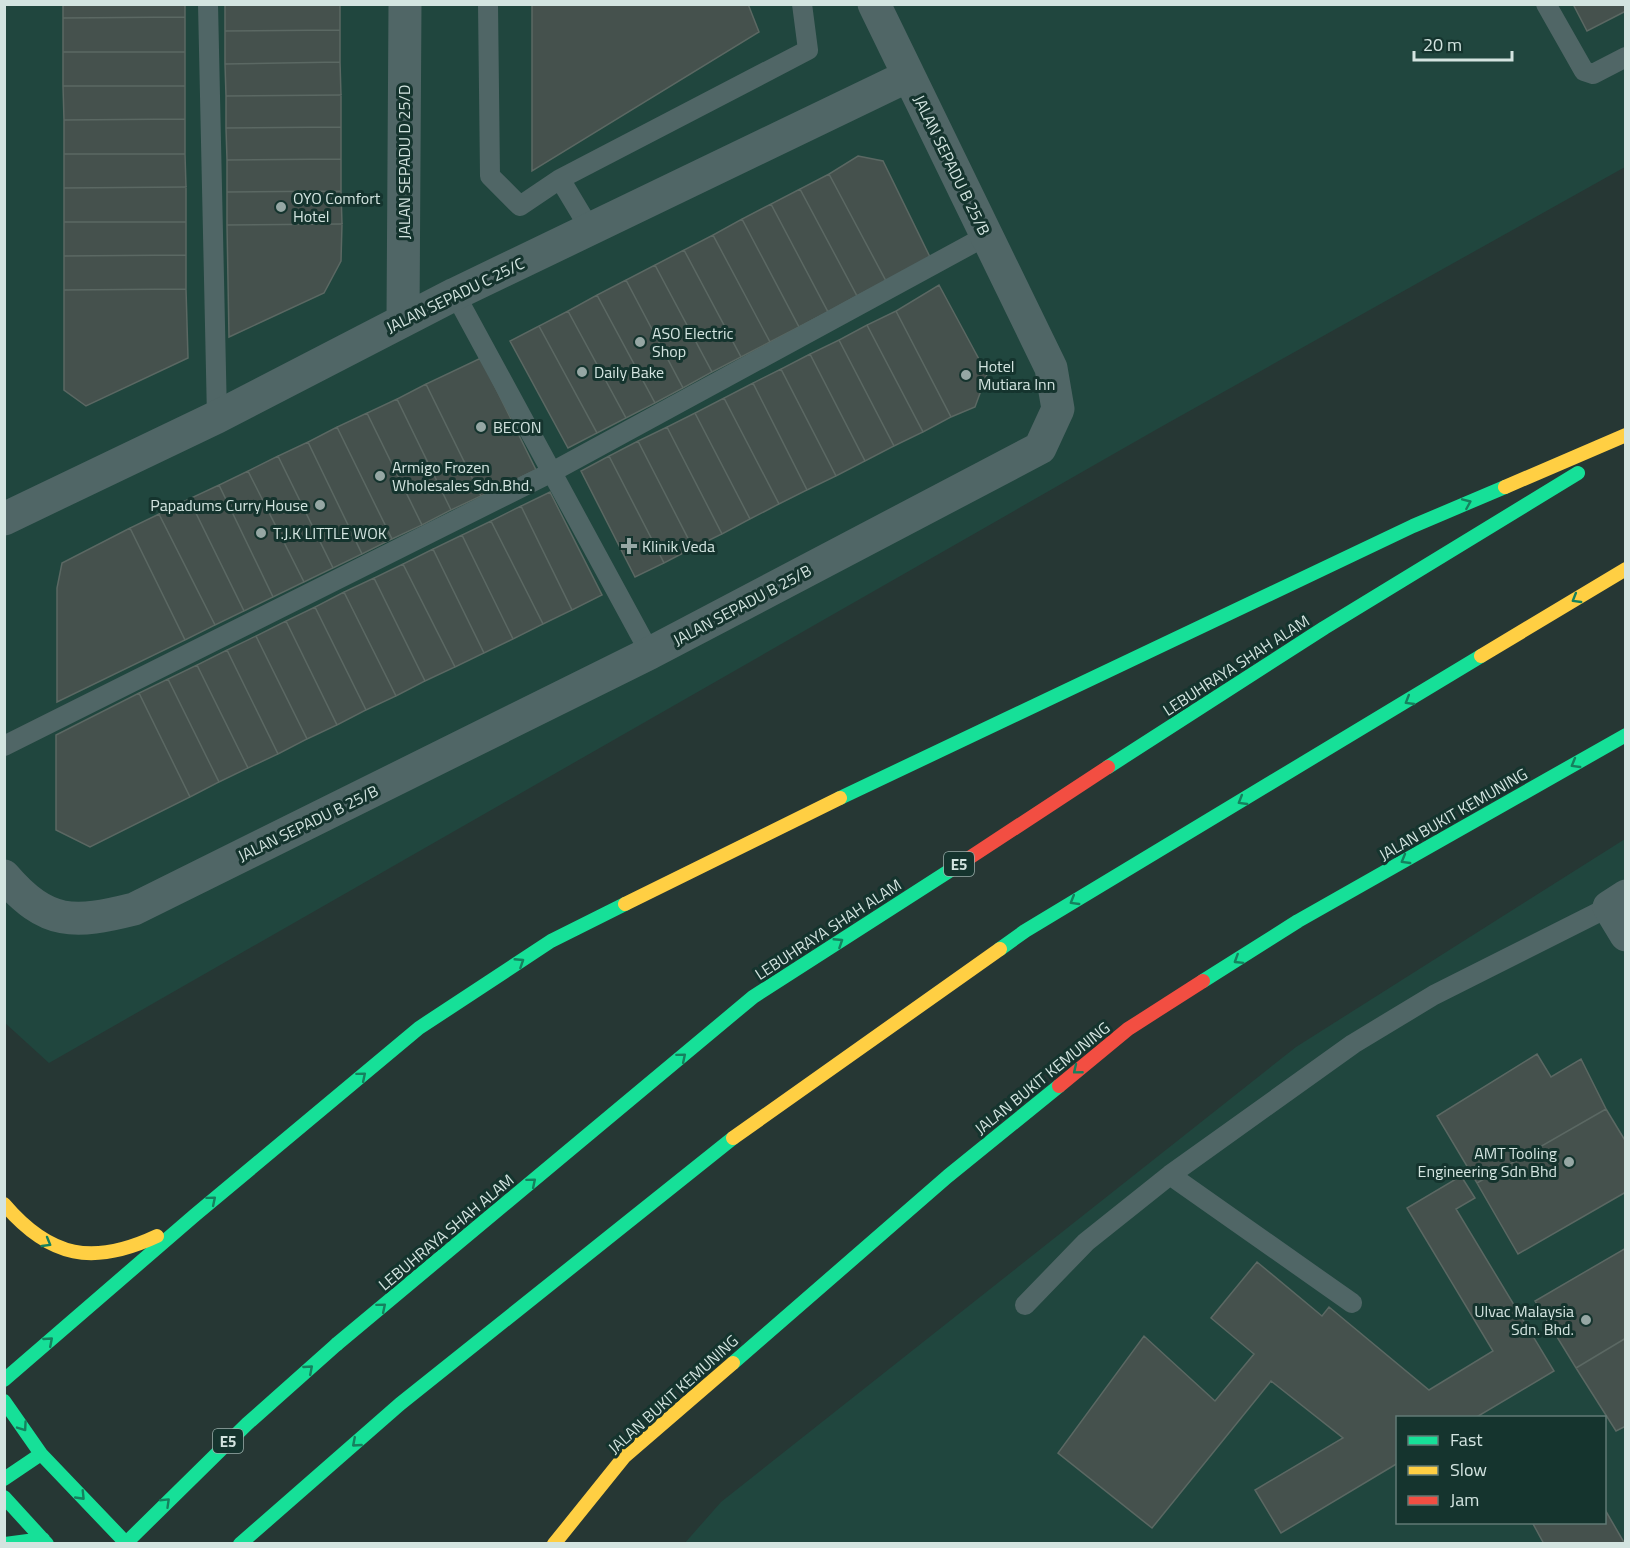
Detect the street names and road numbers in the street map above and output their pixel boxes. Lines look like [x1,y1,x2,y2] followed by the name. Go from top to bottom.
[392,85,416,239] street label: JALAN SEPADU D 25/D
[908,91,997,239] street label: JALAN SEPADU B 25/B
[382,251,528,339] street label: JALAN SEPADU C 25/C
[669,558,816,652] street label: JALAN SEPADU B 25/B
[1158,609,1314,721] street label: LEBUHRAYA SHAH ALAM
[1374,762,1532,866] street label: JALAN BUKIT KEMUNING
[234,778,382,867] street label: JALAN SEPADU B 25/B
[944,852,974,876] road number: E5
[750,873,906,985] street label: LEBUHRAYA SHAH ALAM
[969,1016,1115,1140] street label: JALAN BUKIT KEMUNING
[373,1168,519,1296] street label: LEBUHRAYA SHAH ALAM
[603,1329,743,1459] street label: JALAN BUKIT KEMUNING
[213,1429,243,1453] road number: E5

